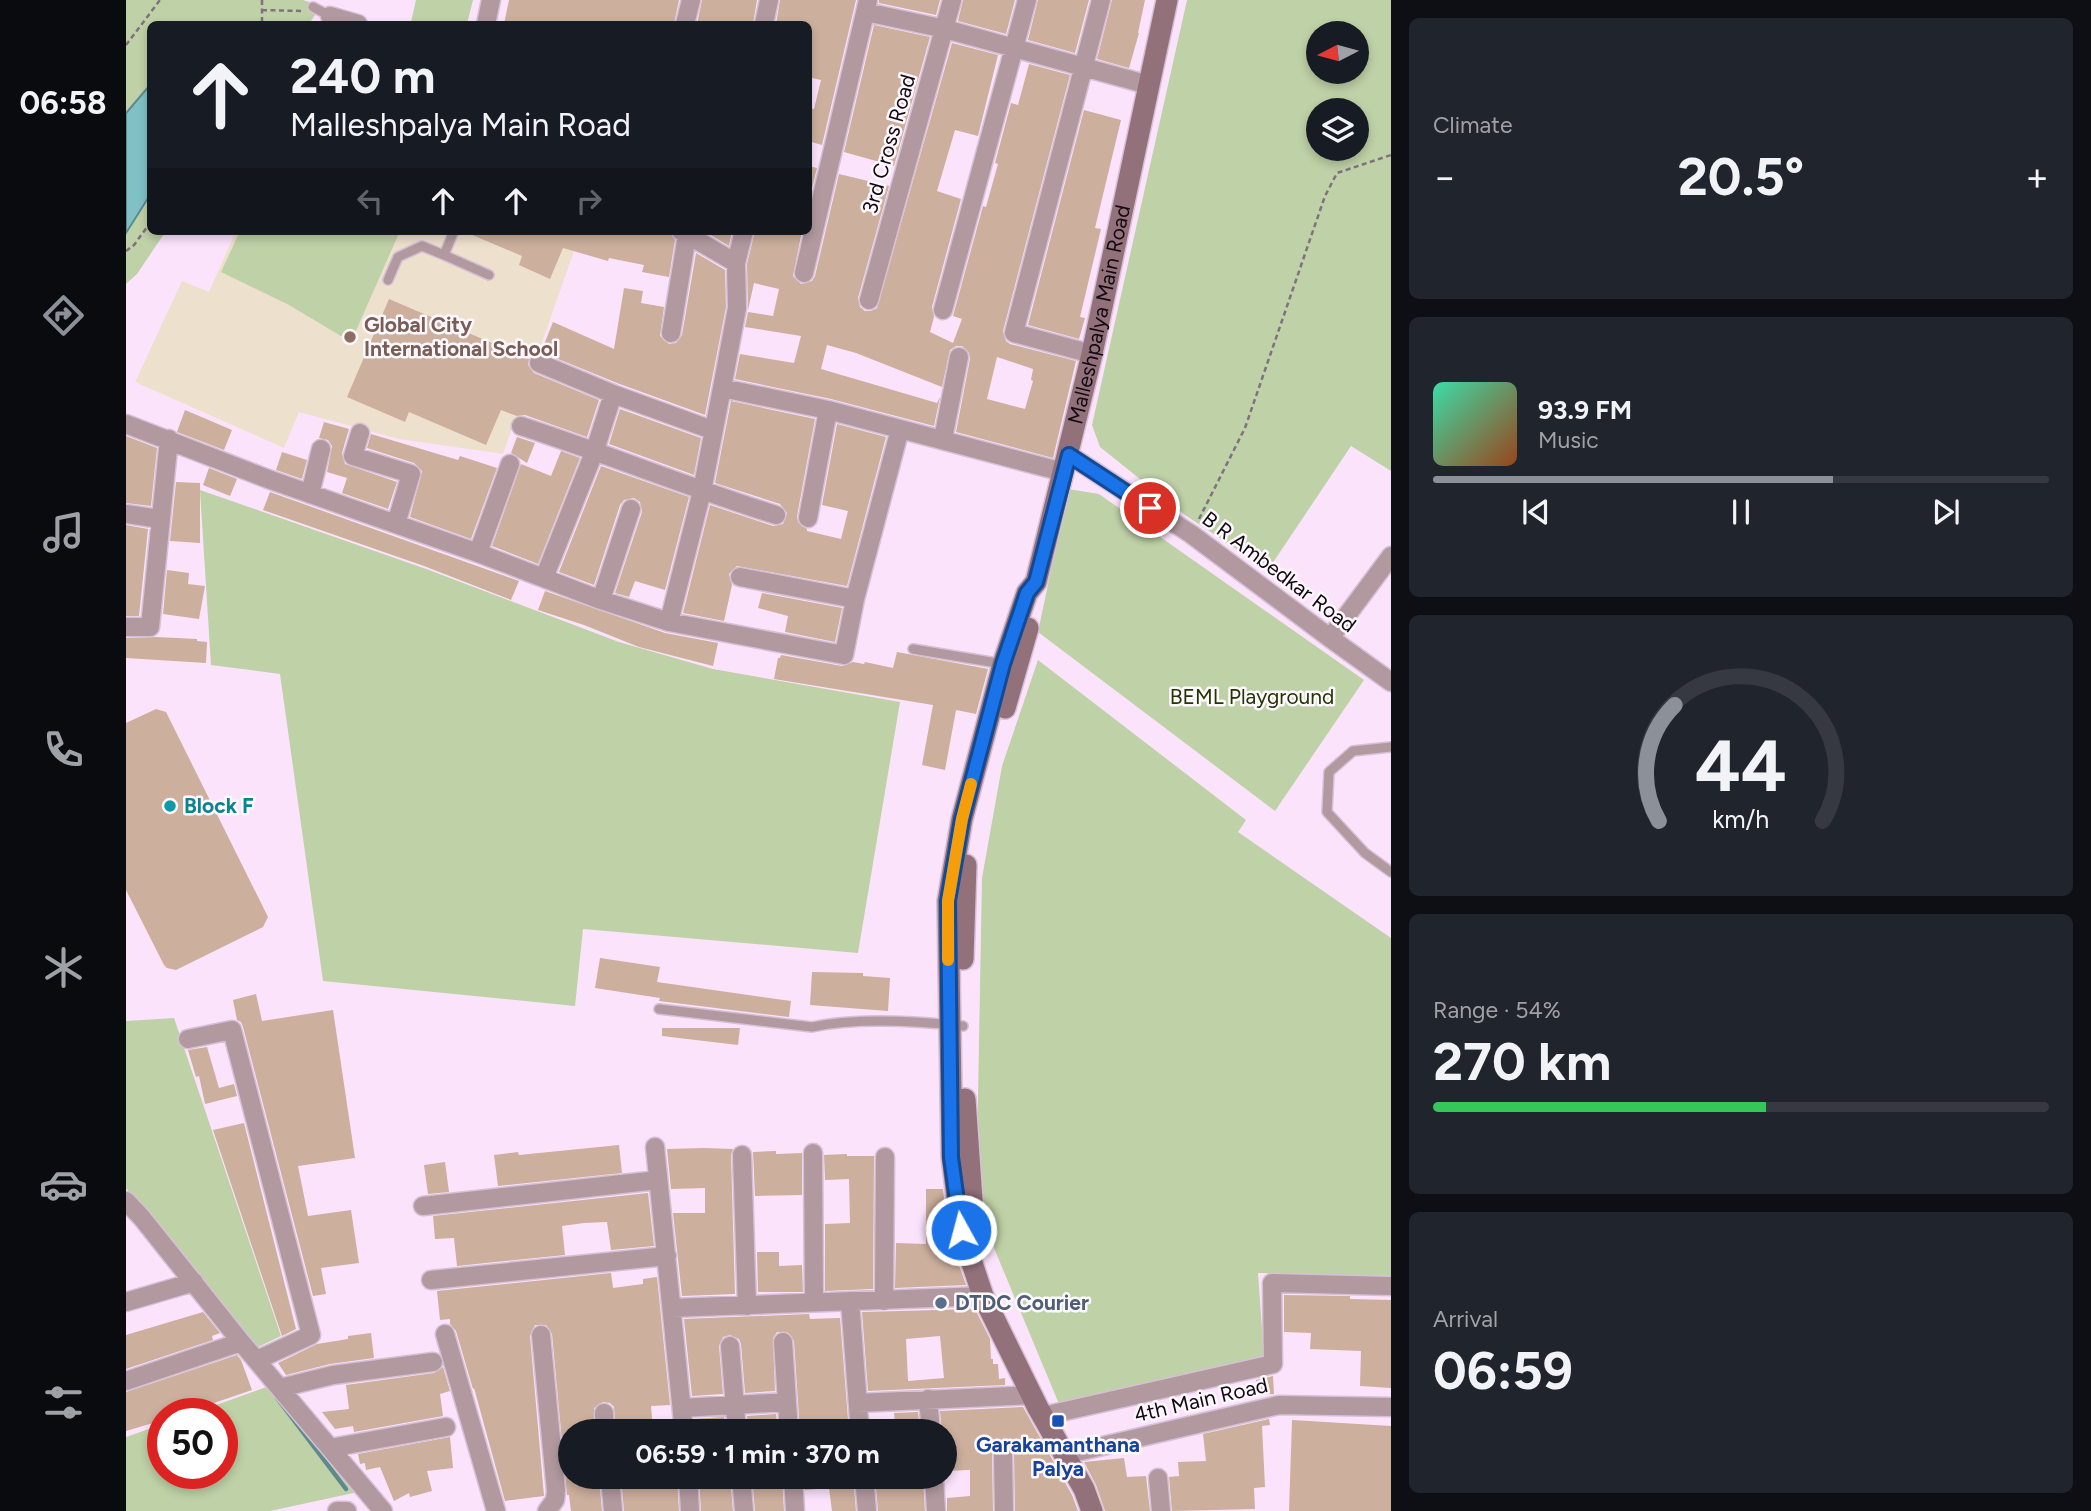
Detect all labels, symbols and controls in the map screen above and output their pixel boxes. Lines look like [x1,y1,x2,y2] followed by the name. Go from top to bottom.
[1306,21,1368,84] north arrow
[1306,21,1369,161] map controls
[290,46,436,105] text: 240 m
[175,49,266,140] icon: ahead
[857,71,920,216] street label: 3rd Cross Road
[19,84,107,122] text: 06:58
[1306,98,1369,161] button: layers
[290,106,631,144] text: Malleshpalya Main Road
[1433,111,1512,139] text: Climate
[1678,146,1804,208] text: 20.5°
[1433,154,1457,200] text: −
[2025,154,2049,200] text: +
[351,182,389,220] icon: left
[424,182,462,220] icon: ahead
[497,182,535,220] icon: ahead
[570,182,608,220] icon: right
[1062,203,1135,427] street label: Malleshpalya Main Road
[39,291,88,340] icon: directions
[364,312,558,361] place label: Global City International School
[342,329,358,345] marker: Global City International School
[1538,394,1632,426] text: 93.9 FM
[1538,426,1599,454] text: Music
[1120,478,1180,538] pin
[1131,489,1169,527] icon: arrive
[1517,493,1555,531] icon: previous
[1722,493,1760,531] icon: pause
[1927,493,1965,531] icon: next
[1198,506,1361,637] street label: B R Ambedkar Road
[39,508,88,557] icon: music
[1170,684,1334,709] park label: BEML Playground
[1695,723,1787,810] text: 44
[39,725,88,774] icon: phone
[184,793,254,818] place label: Block F
[162,798,178,814] marker: Block F
[1712,804,1770,834] text: km/h
[39,943,88,992] icon: climate
[1433,996,1561,1024] text: Range · 54%
[1433,1031,1611,1093] text: 270 km
[39,1160,88,1209] icon: car
[924,1193,998,1267] position arrow
[955,1290,1089,1315] place label: DTDC Courier
[933,1295,949,1311] marker: DTDC Courier
[1433,1305,1498,1333] text: Arrival
[1433,1340,1573,1402] text: 06:59
[1132,1372,1270,1427] street label: 4th Main Road
[39,1378,88,1427] icon: filters
[147,1398,238,1489] speed limit sign: 50
[1050,1413,1066,1429] marker: Garakamanthana Palya
[976,1432,1140,1481] place label: Garakamanthana Palya
[635,1438,880,1470] text: 06:59 · 1 min · 370 m

